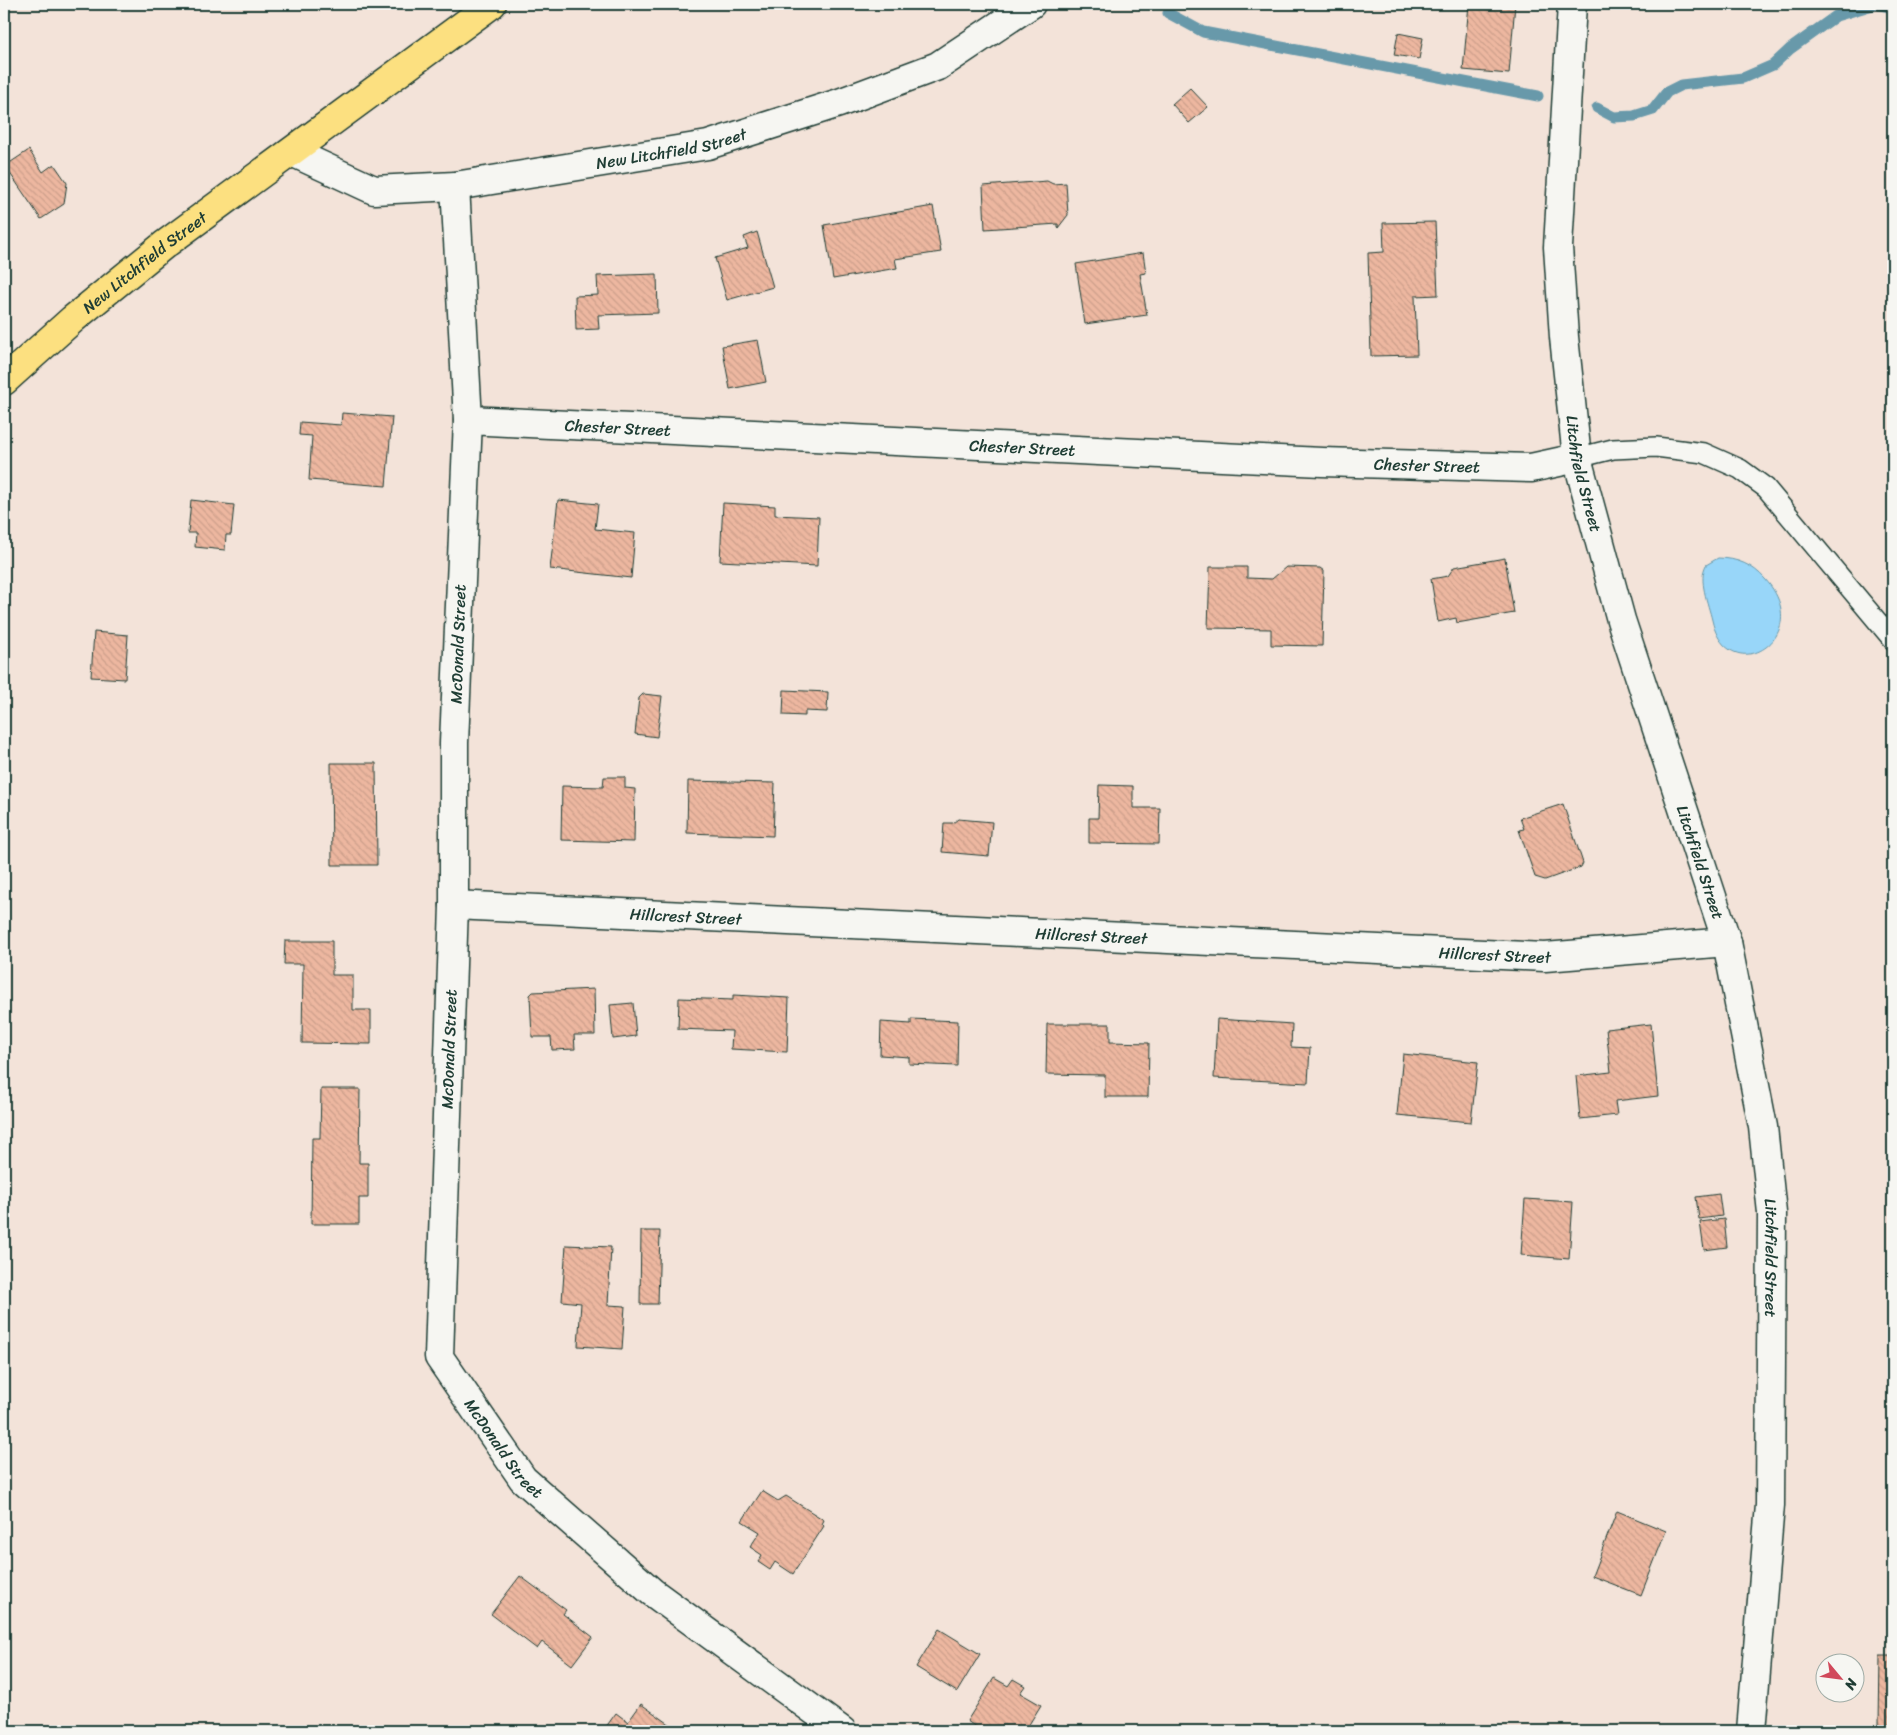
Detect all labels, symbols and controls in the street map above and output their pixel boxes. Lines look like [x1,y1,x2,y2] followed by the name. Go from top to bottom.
[594,119,751,177] street label: New Litchfield Street
[75,203,214,321] street label: New Litchfield Street
[564,410,671,444] street label: Chester Street
[1558,414,1611,535] street label: Litchfield Street
[969,430,1076,464] street label: Chester Street
[1374,449,1480,481] street label: Chester Street
[441,584,475,704] street label: McDonald Street
[1668,801,1733,923] street label: Litchfield Street
[629,899,743,933] street label: Hillcrest Street
[1035,918,1149,953] street label: Hillcrest Street
[1438,937,1553,971] street label: Hillcrest Street
[432,989,466,1109] street label: McDonald Street
[1756,1197,1787,1317] street label: Litchfield Street
[457,1392,550,1506] street label: McDonald Street
[1814,1652,1864,1702] north arrow
[1838,1673,1865,1695] text: N

